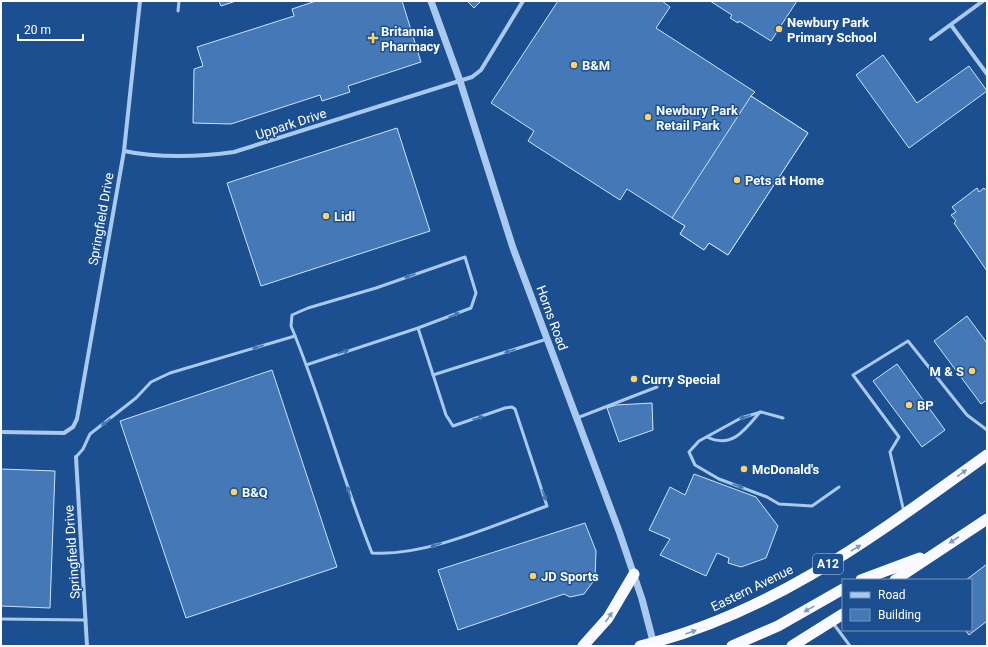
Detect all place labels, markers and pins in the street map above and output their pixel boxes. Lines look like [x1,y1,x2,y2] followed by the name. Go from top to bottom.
[787,15,877,45] place label: Newbury Park Primary School
[381,24,440,54] place label: Britannia Pharmacy
[774,24,784,34] marker: Newbury Park Primary School
[368,33,378,43] marker: Britannia Pharmacy
[582,58,610,73] place label: B&M
[569,60,579,70] marker: B&M
[656,103,739,133] place label: Newbury Park Retail Park
[643,112,653,122] marker: Newbury Park Retail Park
[745,173,824,188] place label: Pets at Home
[732,175,742,185] marker: Pets at Home
[334,209,355,224] place label: Lidl
[321,211,331,221] marker: Lidl
[930,364,964,379] place label: M & S
[967,366,977,376] marker: M & S
[642,372,720,387] place label: Curry Special
[629,374,639,384] marker: Curry Special
[917,398,934,413] place label: BP
[904,400,914,410] marker: BP
[752,462,819,477] place label: McDonald's
[739,464,749,474] marker: McDonald's
[242,485,268,500] place label: B&Q
[229,487,239,497] marker: B&Q
[541,569,599,584] place label: JD Sports
[528,571,538,581] marker: JD Sports

